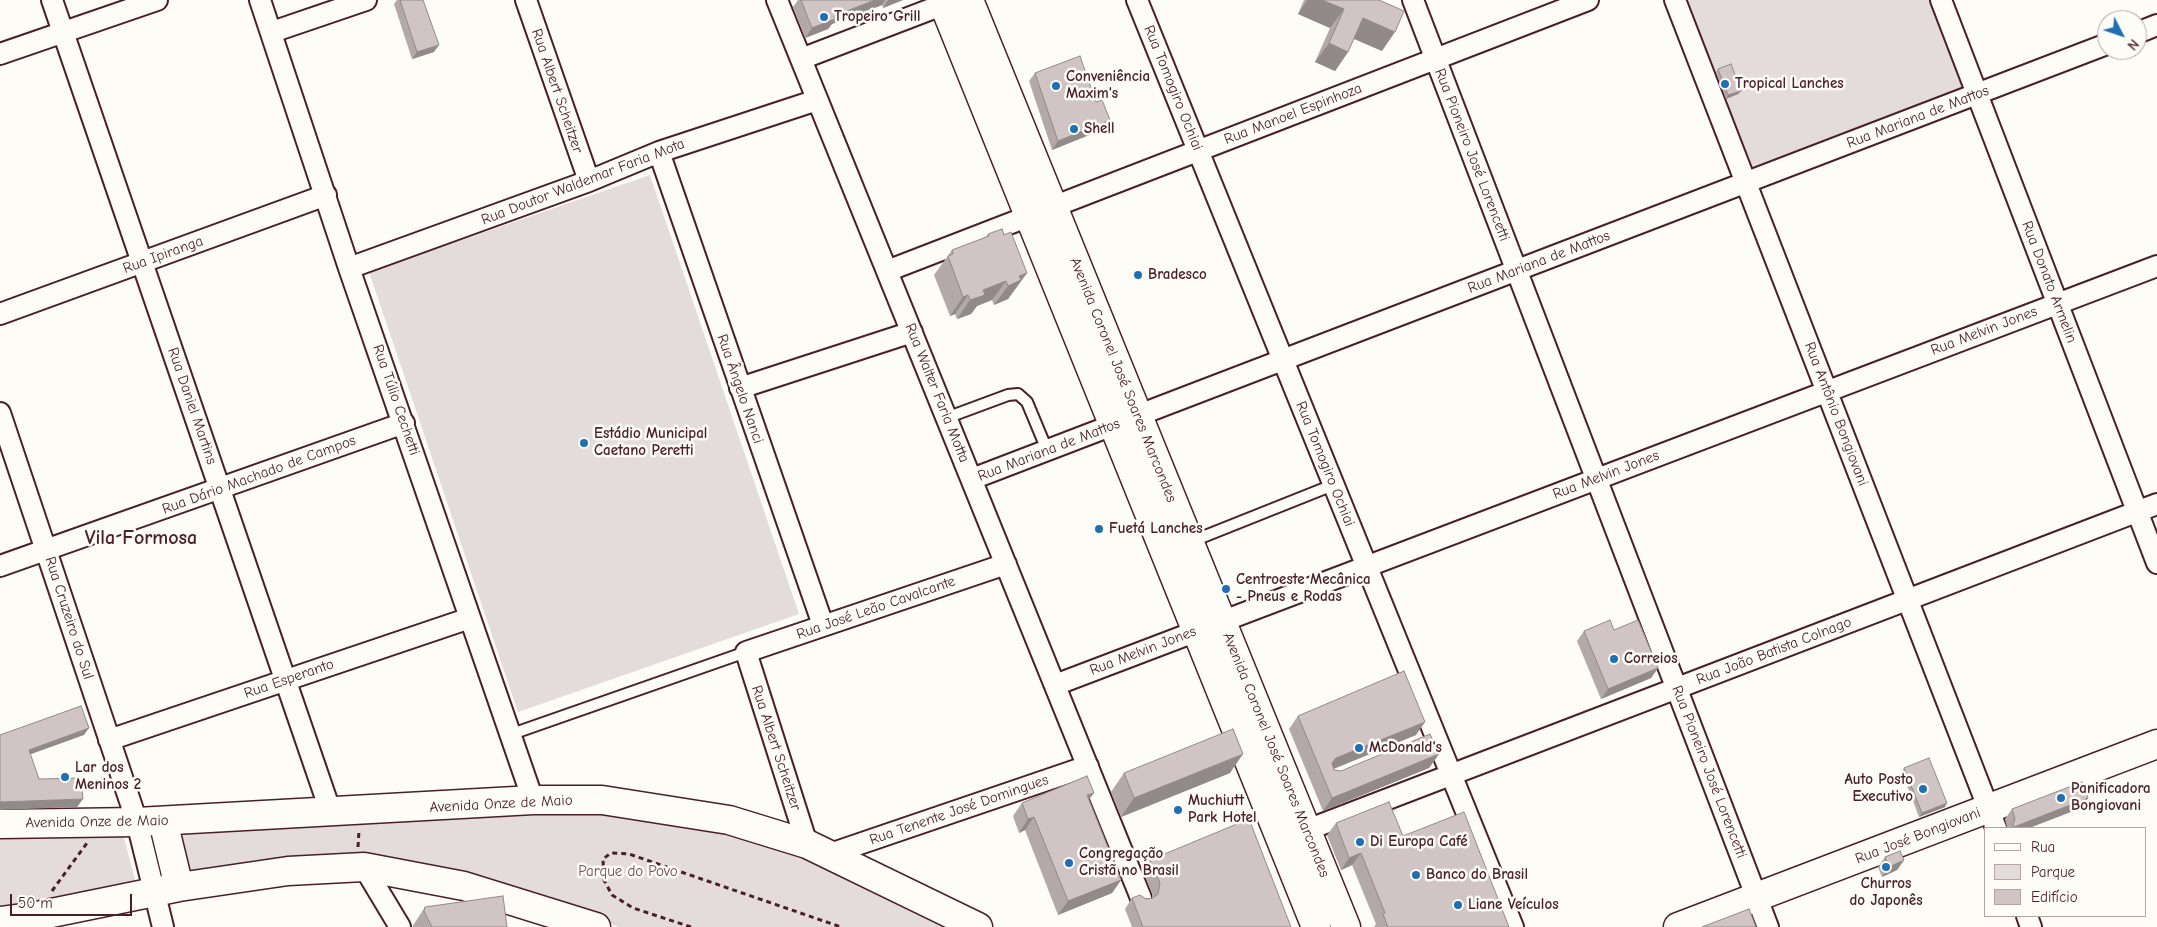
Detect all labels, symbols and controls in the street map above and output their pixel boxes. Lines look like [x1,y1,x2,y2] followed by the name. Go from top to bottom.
[834,8,921,26] place label: Tropeiro Grill
[2097,10,2147,60] north arrow
[818,11,830,23] marker: Tropeiro Grill
[1140,23,1206,153] street label: Rua Tomogiro Ochiai
[527,26,587,156] street label: Rua Albert Scheitzer
[2124,35,2142,54] text: N
[1431,66,1513,244] street label: Rua Pioneiro José Lorencetti
[1066,68,1150,103] place label: Conveniência Maxim's
[1735,75,1844,93] place label: Tropical Lanches
[1719,78,1731,90] marker: Tropical Lanches
[1222,79,1364,149] street label: Rua Manoel Espinhoza
[1050,80,1062,92] marker: Conveniência Maxim's
[1844,82,1992,152] street label: Rua Mariana de Mattos
[1084,120,1115,138] place label: Shell
[1068,123,1080,135] marker: Shell
[479,135,687,229] street label: Rua Doutor Waldemar Faria Mota
[2017,218,2081,346] street label: Rua Donato Armelin
[1465,227,1613,297] street label: Rua Mariana de Mattos
[120,232,206,278] street label: Rua Ipiranga
[1066,255,1180,505] street label: Avenida Coronel José Soares Marcondes
[1148,266,1207,284] place label: Bradesco
[1132,269,1144,281] marker: Bradesco
[1928,302,2040,360] street label: Rua Melvin Jones
[901,321,973,465] street label: Rua Walter Faria Motta
[713,332,767,446] street label: Rua Ângelo Nanci
[1800,339,1872,489] street label: Rua Antônio Bongiovani
[369,342,423,458] street label: Rua Túlio Cechetti
[164,345,220,467] street label: Rua Daniel Martins
[1292,399,1358,529] street label: Rua Tomogiro Ochiai
[975,415,1123,485] street label: Rua Mariana de Mattos
[594,425,707,460] place label: Estádio Municipal Caetano Peretti
[160,432,358,518] street label: Rua Dário Machado de Campos
[578,437,590,449] marker: Estádio Municipal Caetano Peretti
[1550,446,1662,504] street label: Rua Melvin Jones
[1109,520,1203,538] place label: Fuetá Lanches
[1093,523,1105,535] marker: Fuetá Lanches
[85,526,197,550] district label: Vila Formosa
[41,554,97,682] street label: Rua Cruzeiro do Sul
[1236,571,1371,606] place label: Centroeste Mecânica - Pneus e Rodas
[794,572,958,644] street label: Rua José Leão Cavalcante
[1220,583,1232,595] marker: Centroeste Mecânica - Pneus e Rodas
[1694,613,1854,689] street label: Rua João Batista Colnago
[1087,622,1199,680] street label: Rua Melvin Jones
[1219,630,1333,880] street label: Avenida Coronel José Soares Marcondes
[1624,650,1678,668] place label: Correios
[1608,653,1620,665] marker: Correios
[242,655,336,703] street label: Rua Esperanto
[747,683,805,813] street label: Rua Albert Scheitzer
[1668,683,1750,861] street label: Rua Pioneiro José Lorencetti
[1369,739,1442,757] place label: McDonald's
[1353,742,1365,754] marker: McDonald's
[75,759,141,794] place label: Lar dos Meninos 2
[59,771,71,783] marker: Lar dos Meninos 2
[867,771,1051,849] street label: Rua Tenente José Domingues
[1845,771,1913,806] place label: Auto Posto Executivo
[2071,780,2151,815] place label: Panificadora Bongiovani
[1917,783,1929,795] marker: Auto Posto Executivo
[429,791,573,817] street label: Avenida Onze de Maio
[1188,792,1256,827] place label: Muchiutt Park Hotel
[2055,792,2067,804] marker: Panificadora Bongiovani
[1172,804,1184,816] marker: Muchiutt Park Hotel
[1853,804,1983,868] street label: Rua José Bongiovani
[25,812,169,832] street label: Avenida Onze de Maio
[1984,827,2147,917] legend
[1370,833,1468,851] place label: Di Europa Café
[1354,836,1366,848] marker: Di Europa Café
[2031,838,2055,856] text: Rua
[1079,845,1179,880] place label: Congregação Cristã no Brasil
[1063,857,1075,869] marker: Congregação Cristã no Brasil
[1880,861,1892,873] marker: Churros do Japonês
[578,863,678,881] park label: Parque do Povo
[2031,863,2075,881] text: Parque
[1426,866,1528,884] place label: Banco do Brasil
[1410,869,1422,881] marker: Banco do Brasil
[1849,875,1923,910] place label: Churros do Japonês
[12,884,135,916] scale bar
[2031,888,2078,906] text: Edifício
[18,894,53,912] text: 50 m
[1468,896,1559,914] place label: Liane Veículos
[1452,899,1464,911] marker: Liane Veículos

